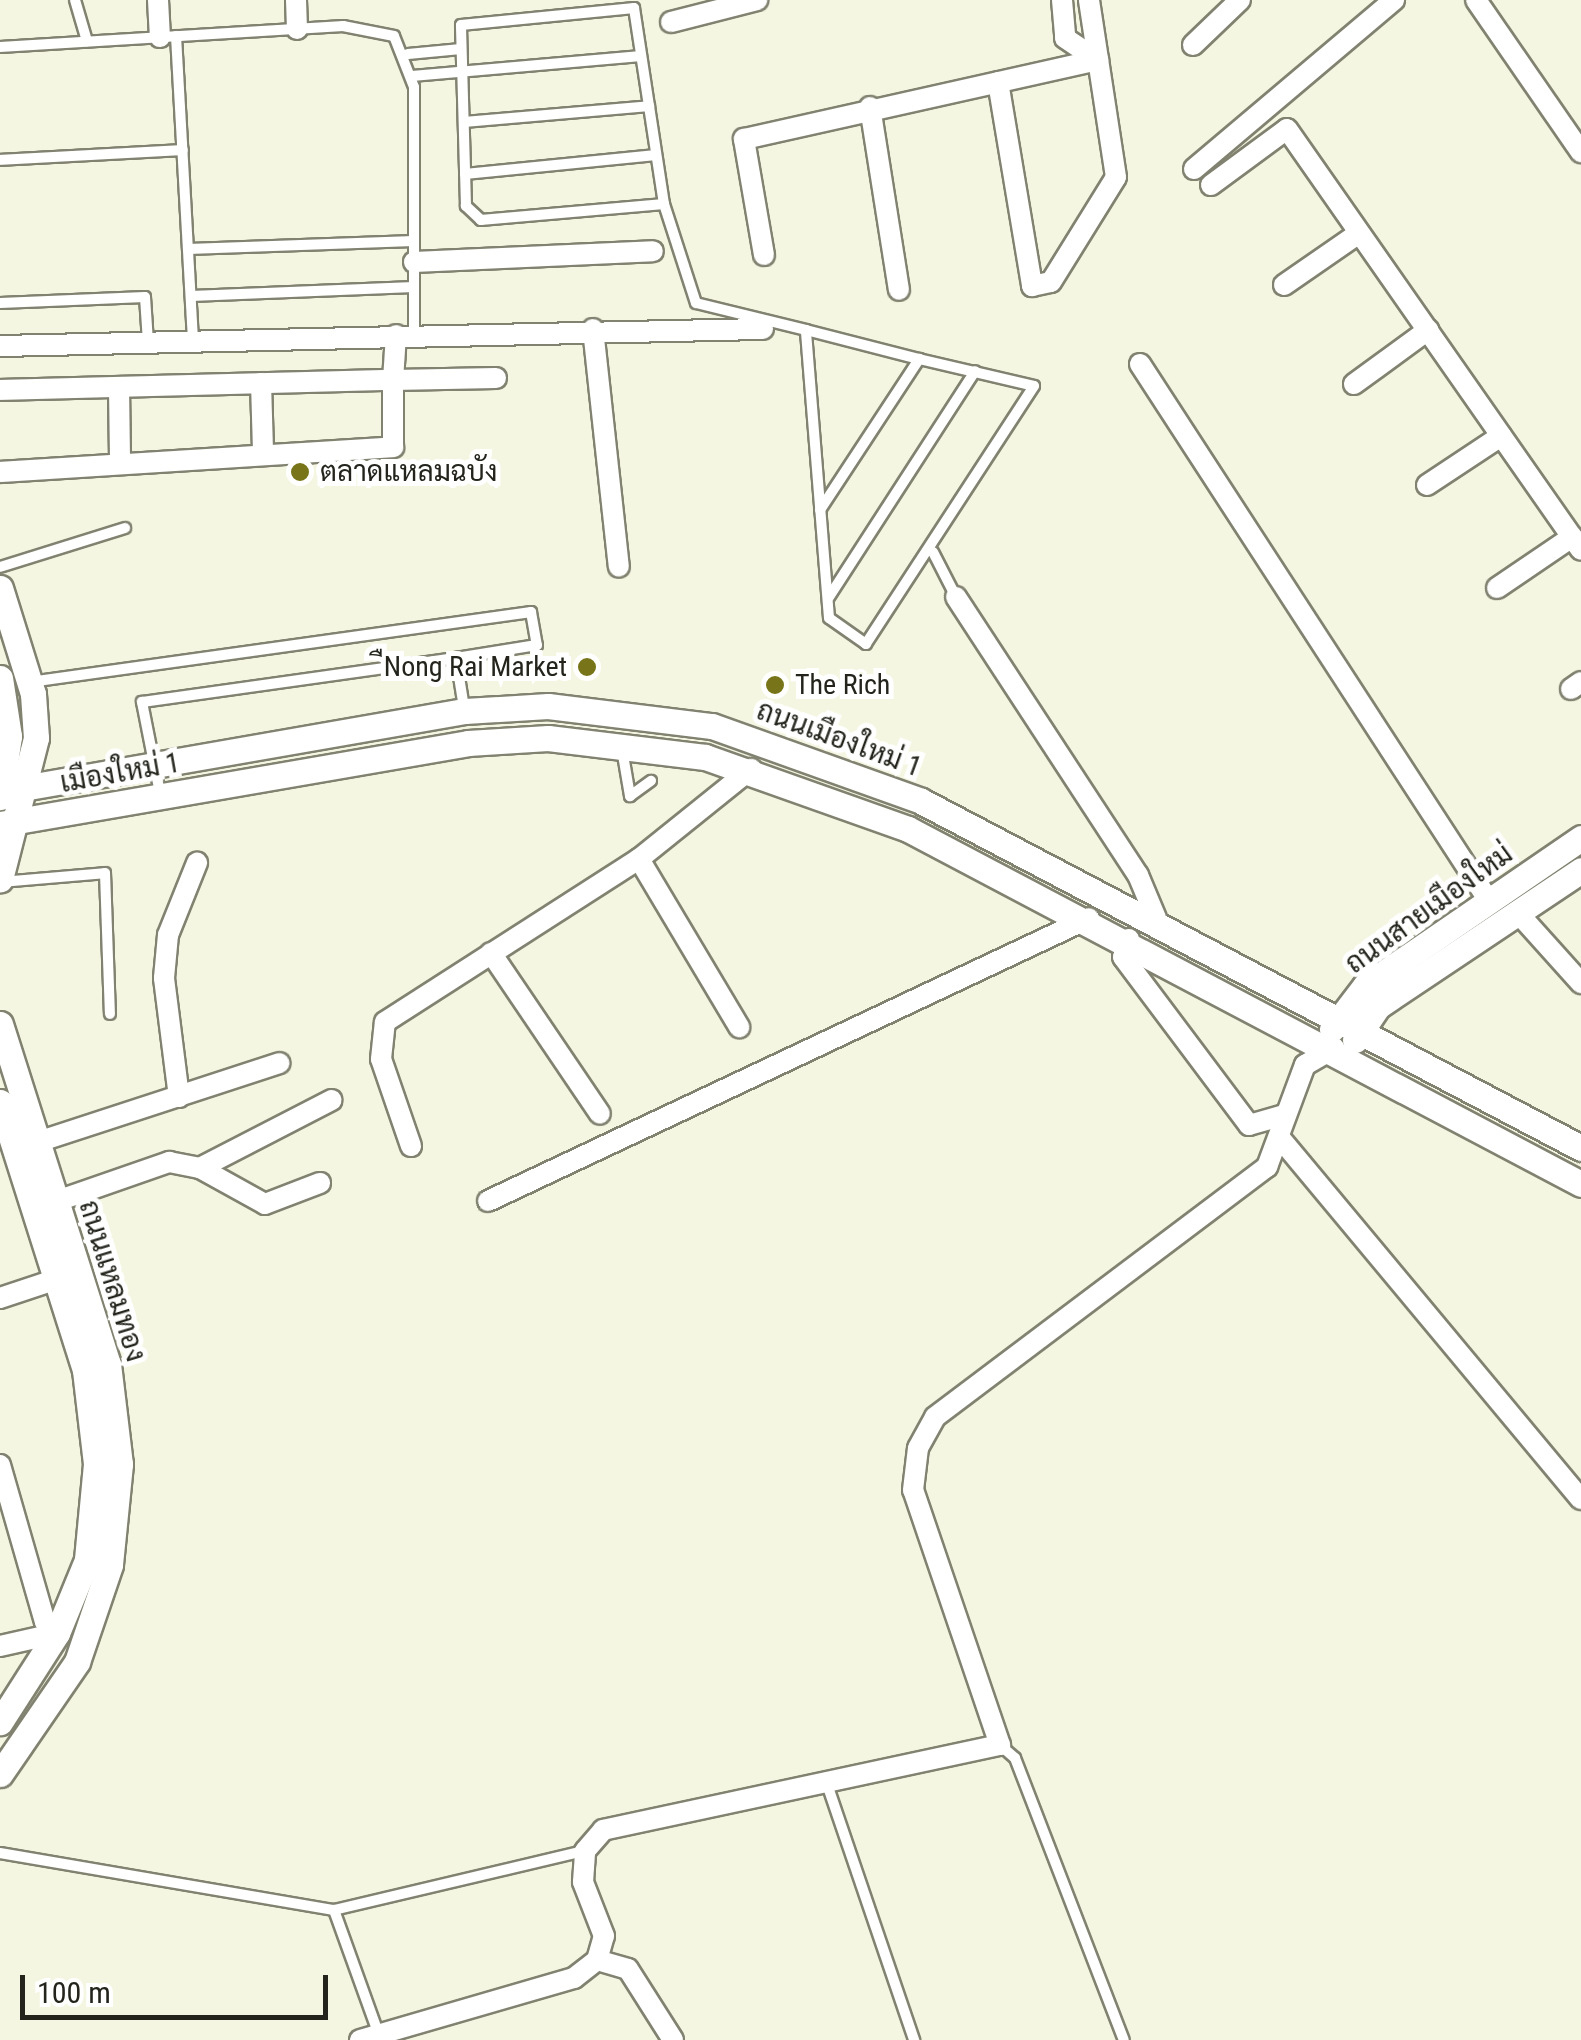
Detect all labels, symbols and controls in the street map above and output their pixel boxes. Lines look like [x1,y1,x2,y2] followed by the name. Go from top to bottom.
[320,455,498,489] place label: ตลาดแหลมฉบัง
[289,461,311,483] marker: ตลาดแหลมฉบัง
[384,650,567,684] place label: ืNong Rai Market
[576,656,598,678] marker: ืNong Rai Market
[795,668,890,702] place label: The Rich
[764,674,786,696] marker: The Rich
[752,694,926,784] street label: ถนนเมืองใหม่ 1
[58,746,182,800] street label: เมืองใหม่ 1
[1339,837,1519,981] street label: ถนนสายเมืองใหม่
[72,1196,152,1366] street label: ถนนแหลมทอง
[25,1955,332,2017] scale bar
[37,1975,111,2010] text: 100 m

